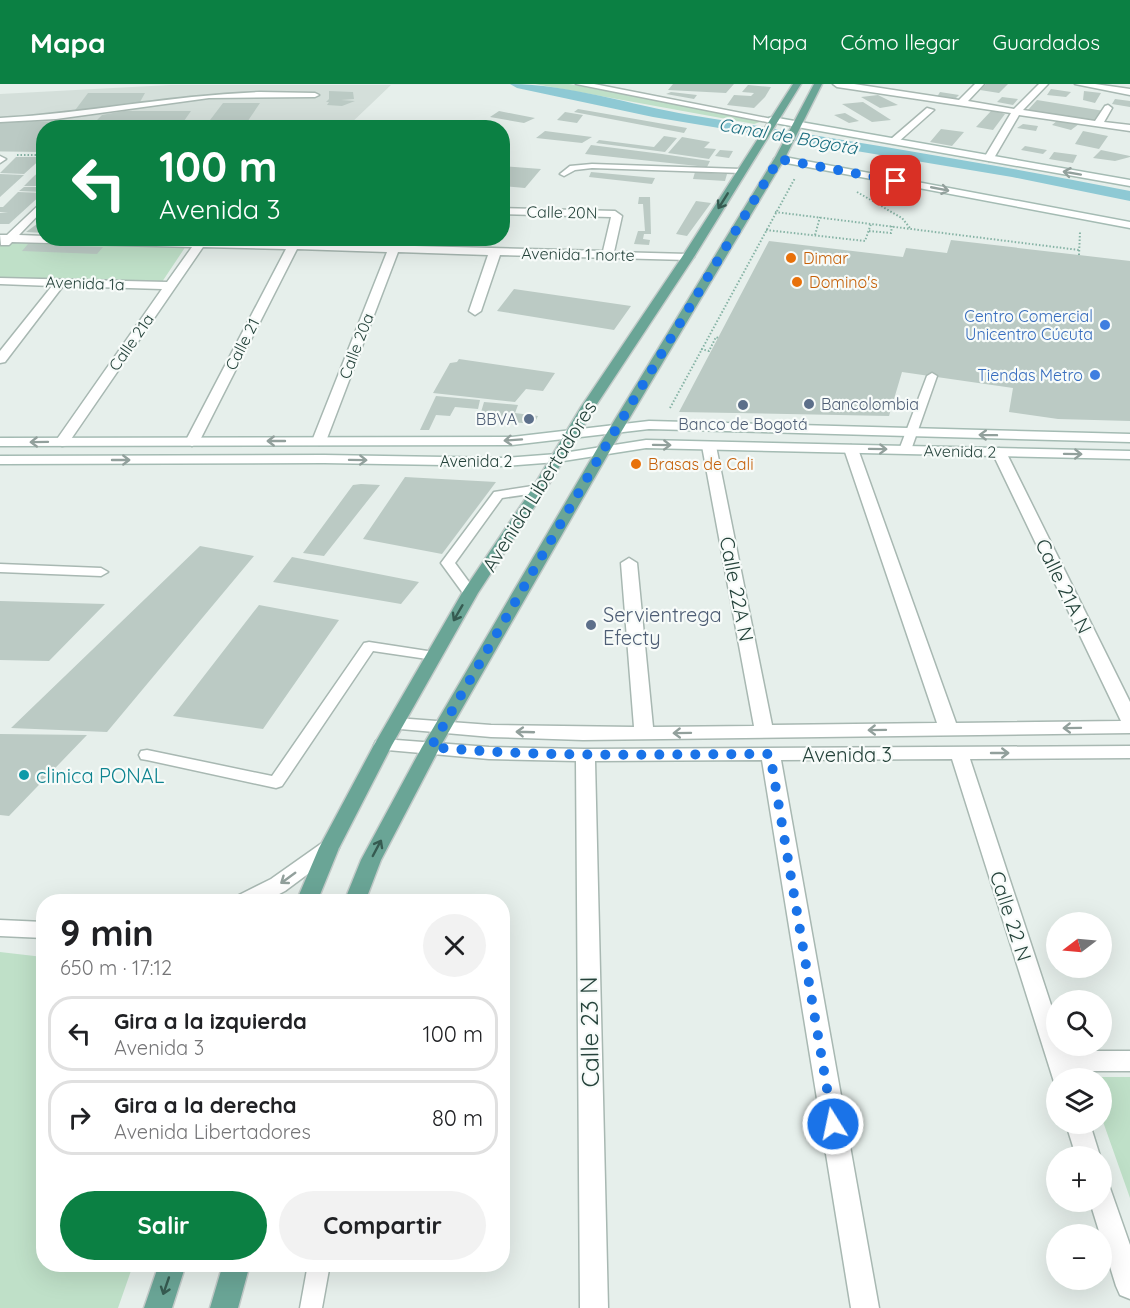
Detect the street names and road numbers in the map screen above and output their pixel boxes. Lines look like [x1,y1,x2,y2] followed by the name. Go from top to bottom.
[526,201,598,223] street label: Calle 20N
[521,243,635,265] street label: Avenida 1 norte
[45,272,125,294] street label: Avenida 1a
[104,310,158,374] street label: Calle 21a
[334,310,378,382] street label: Calle 20a
[220,315,264,373] street label: Calle 21
[476,396,602,576] street label: Avenida Libertadores
[924,440,997,462] street label: Avenida 2
[440,451,512,471] street label: Avenida 2
[715,535,759,643] street label: Calle 22A N
[1030,535,1098,637] street label: Calle 21A N
[802,742,892,767] street label: Avenida 3
[985,868,1037,964] street label: Calle 22 N
[573,976,605,1088] street label: Calle 23 N

